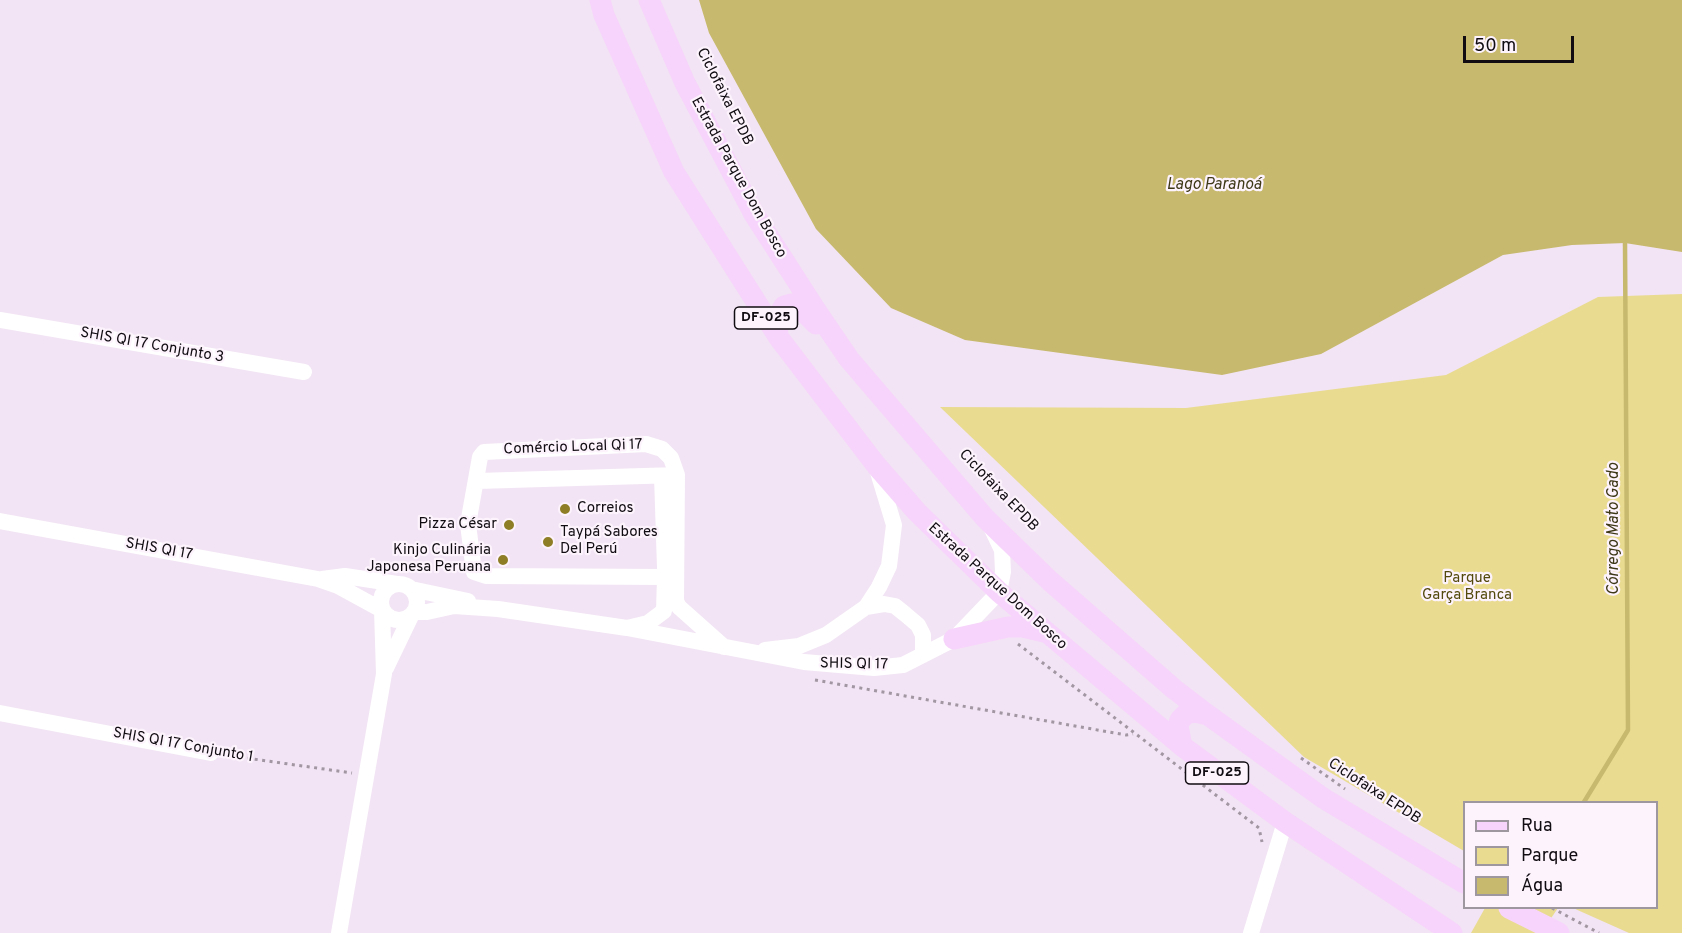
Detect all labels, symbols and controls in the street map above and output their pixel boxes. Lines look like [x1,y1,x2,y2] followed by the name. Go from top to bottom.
[1466,24,1577,62] scale bar
[1474,35,1516,58] text: 50 m
[692,45,756,149] street label: Ciclofaixa EPDB
[686,95,790,261] street label: Estrada Parque Dom Bosco
[1167,176,1261,196] water label: Lago Paranoá
[734,307,798,329] road number: DF-025
[79,324,225,368] street label: SHIS QI 17 Conjunto 3
[503,437,643,459] street label: Comércio Local Qi 17
[954,446,1042,536] street label: Ciclofaixa EPDB
[1605,463,1625,595] water label: Córrego Mato Gado
[577,500,633,518] place label: Correios
[558,502,572,516] marker: Correios
[419,516,497,534] place label: Pizza César
[502,518,516,532] marker: Pizza César
[924,520,1070,654] street label: Estrada Parque Dom Bosco
[560,524,658,559] place label: Taypá Sabores Del Perú
[124,535,194,565] street label: SHIS QI 17
[541,535,555,549] marker: Taypá Sabores Del Perú
[366,542,491,577] place label: Kinjo Culinária Japonesa Peruana
[496,553,510,567] marker: Kinjo Culinária Japonesa Peruana
[1422,570,1512,605] park label: Parque Garça Branca
[820,655,888,675] street label: SHIS QI 17
[111,725,255,767] street label: SHIS QI 17 Conjunto 1
[1324,755,1424,829] street label: Ciclofaixa EPDB
[1186,762,1248,784] road number: DF-025
[1463,801,1658,909] legend
[1521,815,1552,838] text: Rua
[1521,845,1578,868] text: Parque
[1521,875,1563,898] text: Água

